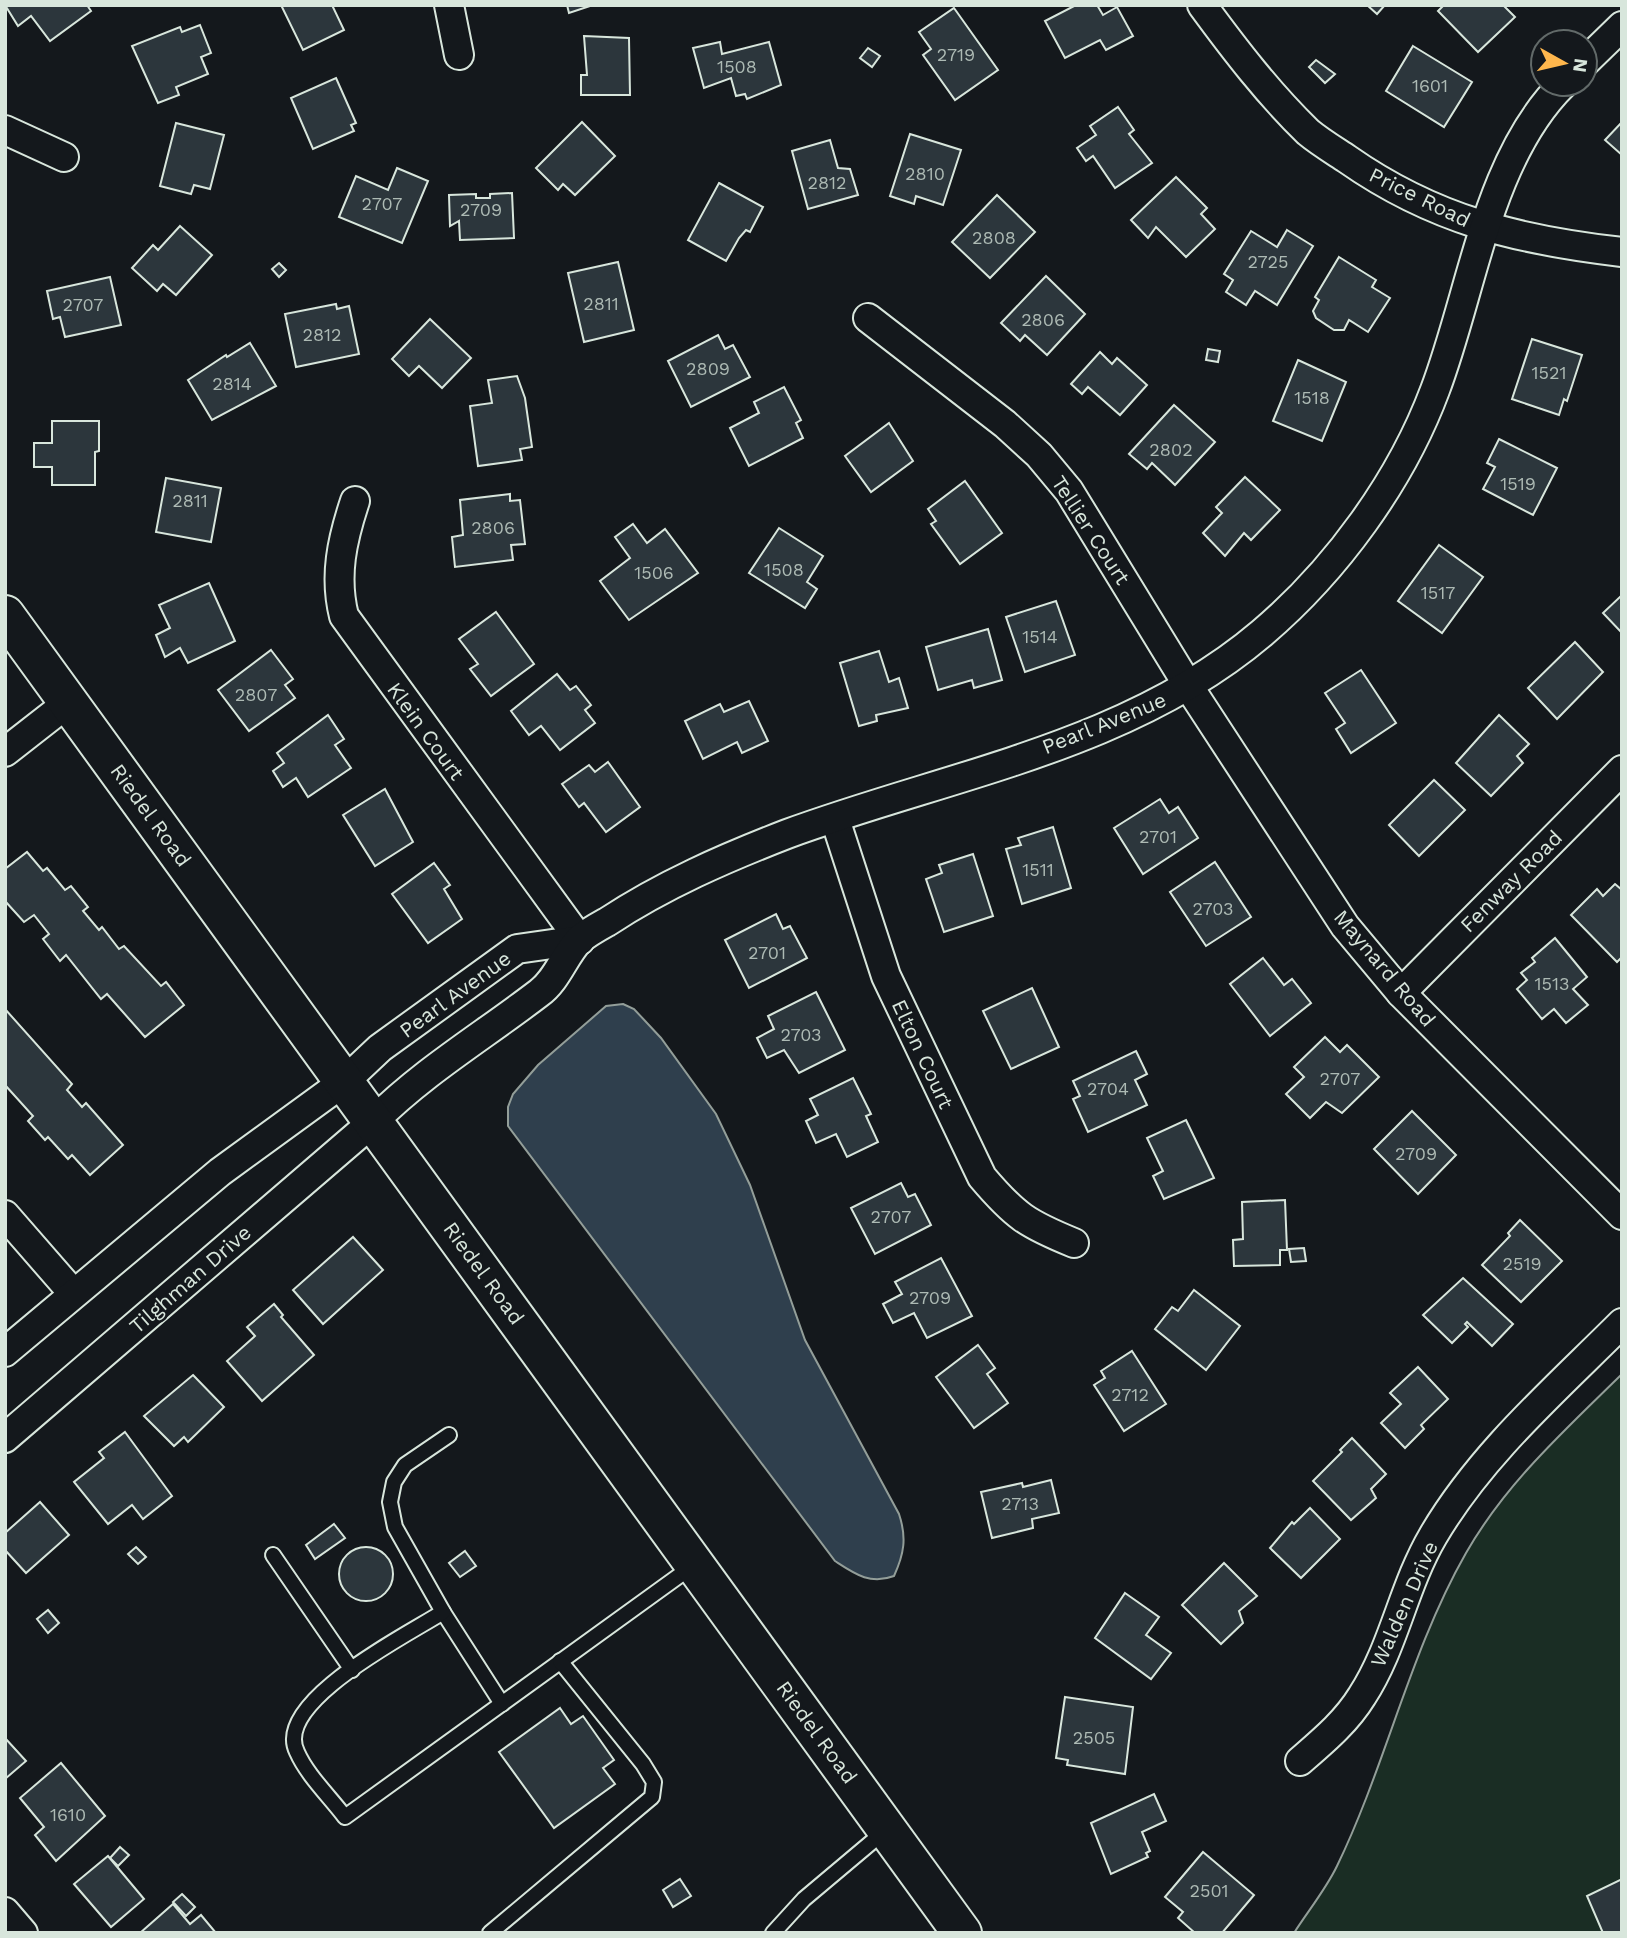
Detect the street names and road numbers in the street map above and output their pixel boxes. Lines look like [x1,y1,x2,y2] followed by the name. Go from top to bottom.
[1365,162,1475,232] street label: Price Road
[1046,471,1136,589] street label: Tellier Court
[382,677,470,785] street label: Klein Court
[1038,687,1170,759] street label: Pearl Avenue
[105,759,197,871] street label: Riedel Road
[1455,825,1567,937] street label: Fenway Road
[1329,905,1441,1031] street label: Maynard Road
[394,945,516,1043] street label: Pearl Avenue
[887,995,959,1113] street label: Elton Court
[438,1217,530,1329] street label: Riedel Road
[124,1219,256,1339] street label: Tilghman Drive
[1365,1537,1443,1671] street label: Walden Drive
[771,1676,863,1788] street label: Riedel Road

